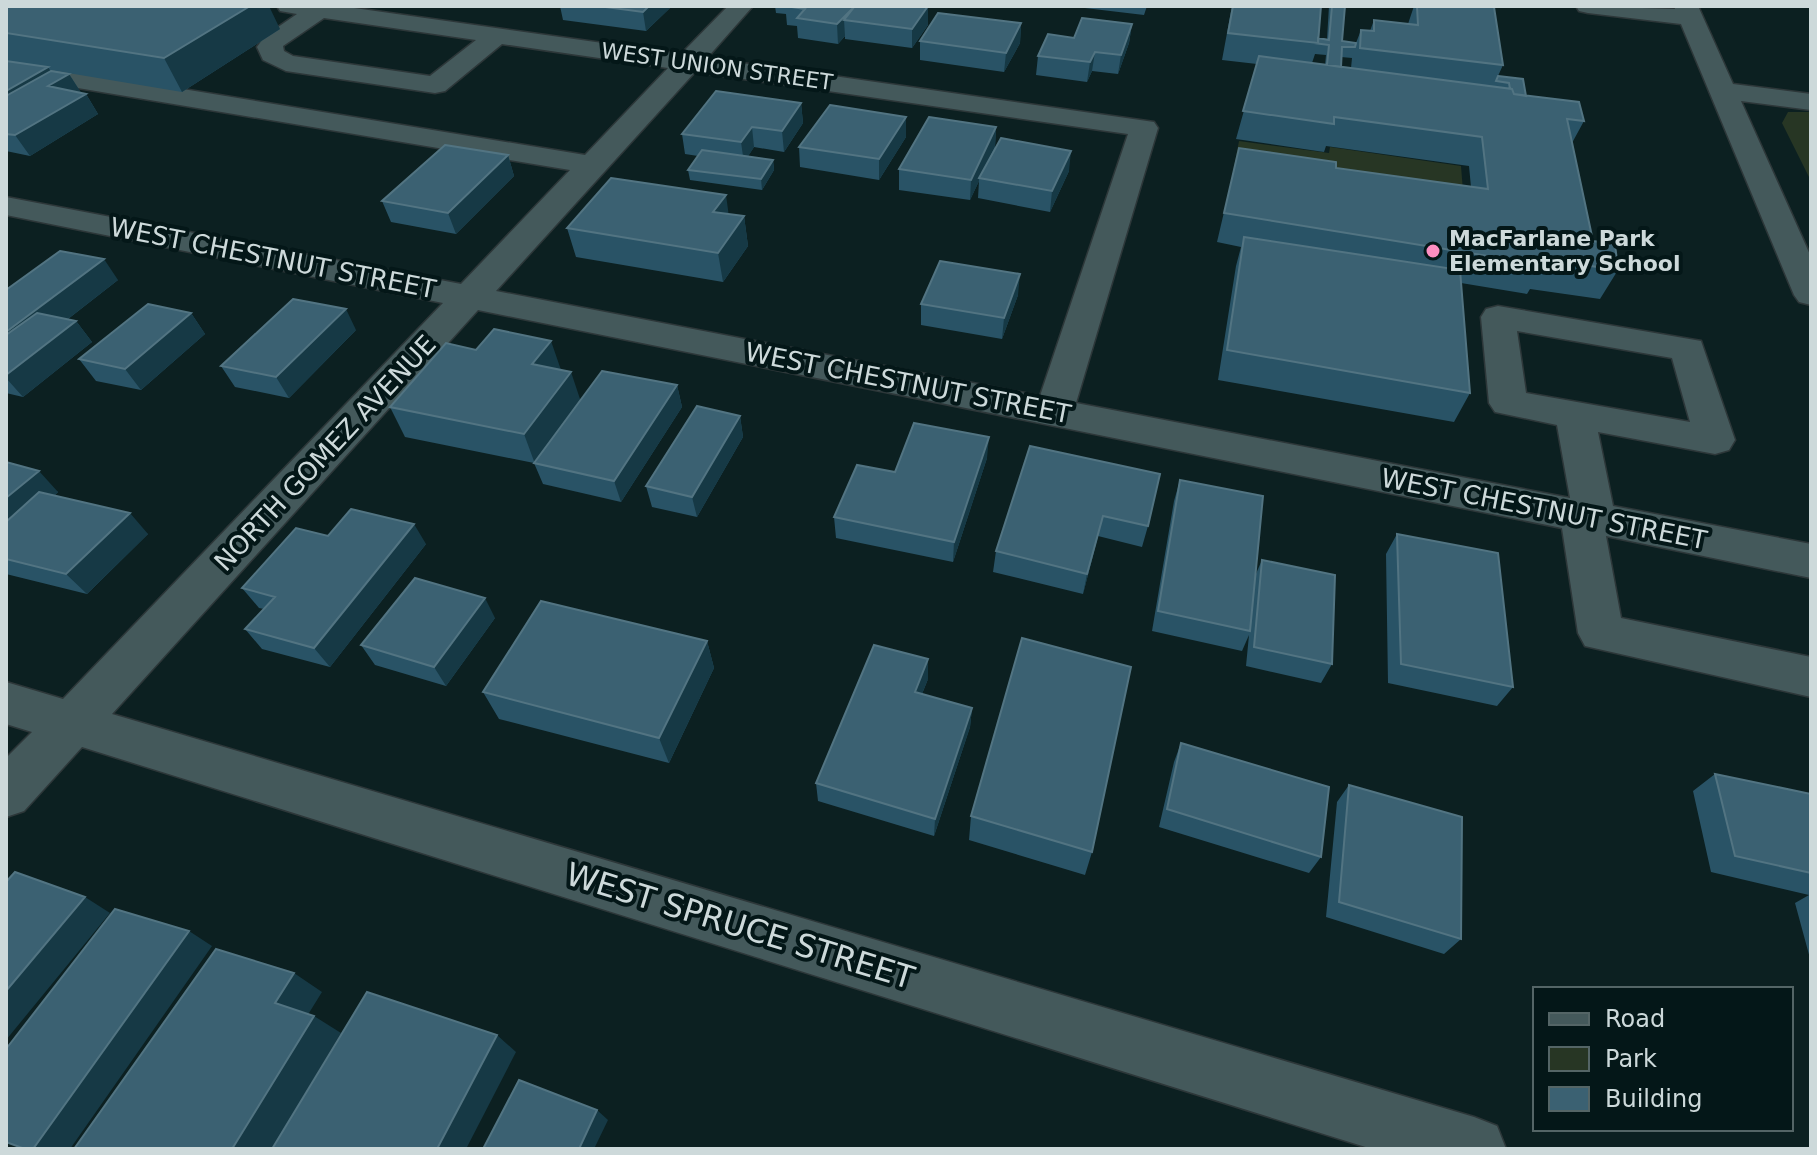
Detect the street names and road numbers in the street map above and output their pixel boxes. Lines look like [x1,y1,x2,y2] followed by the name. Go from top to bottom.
[599,38,835,95] street label: WEST UNION STREET
[108,212,438,304] street label: WEST CHESTNUT STREET
[208,329,442,577] street label: NORTH GOMEZ AVENUE
[743,337,1073,429] street label: WEST CHESTNUT STREET
[1379,463,1709,555] street label: WEST CHESTNUT STREET
[561,855,919,997] street label: WEST SPRUCE STREET

